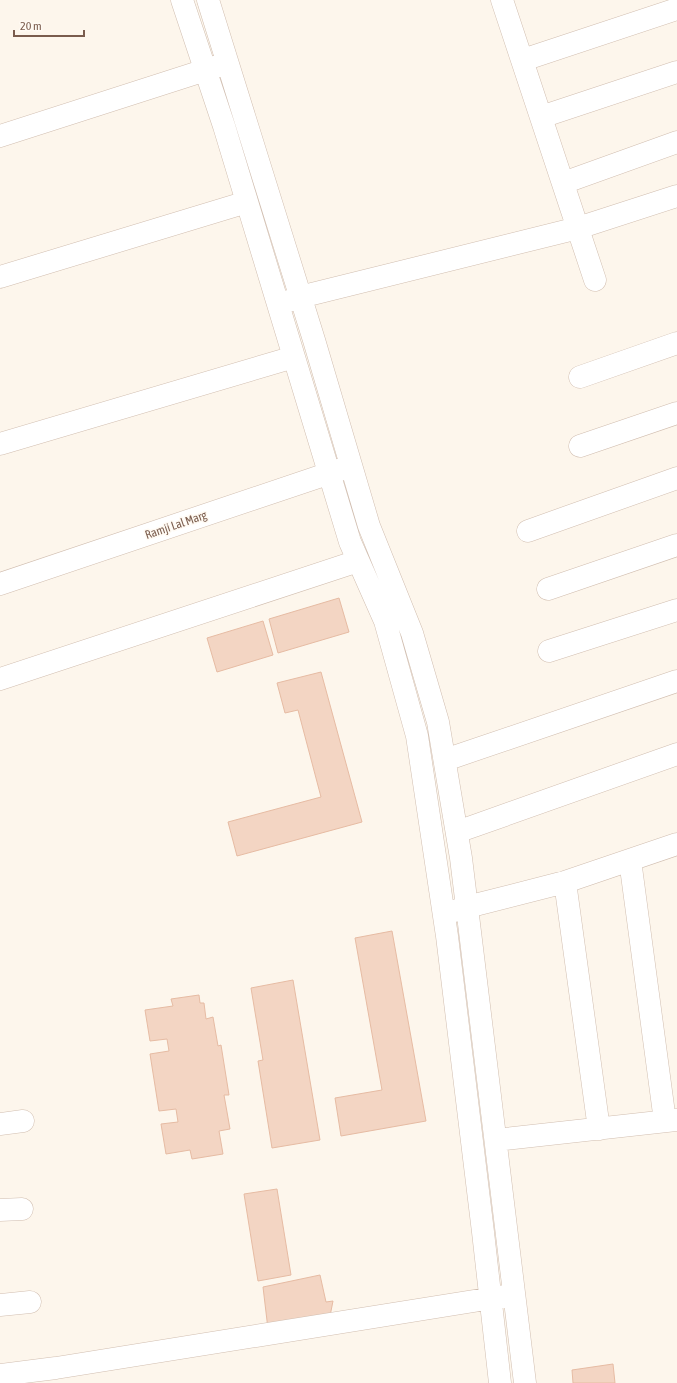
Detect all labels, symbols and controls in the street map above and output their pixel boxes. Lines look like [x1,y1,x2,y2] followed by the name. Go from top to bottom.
[14,12,84,38] scale bar
[20,19,42,33] text: 20 m
[143,508,210,542] street label: Ramji Lal Marg

